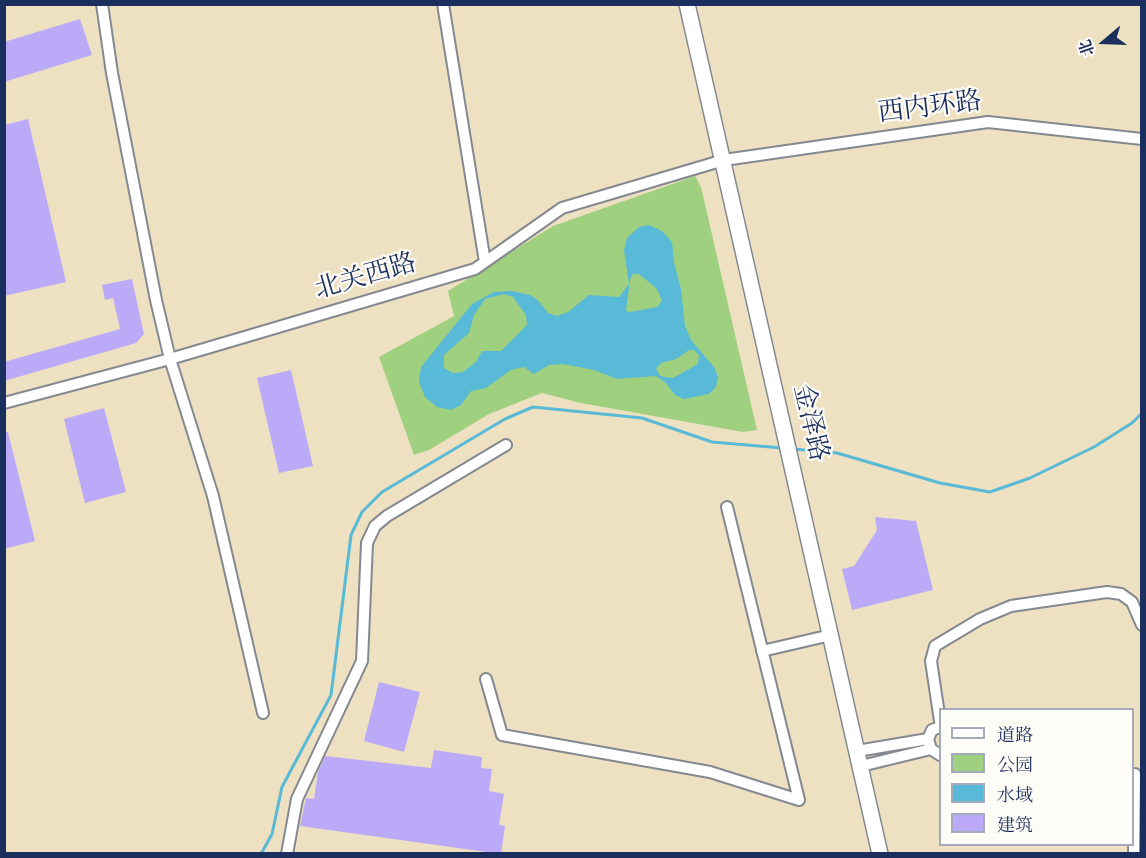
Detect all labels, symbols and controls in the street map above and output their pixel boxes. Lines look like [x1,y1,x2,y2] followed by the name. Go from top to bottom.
[1074,12,1134,72] north arrow
[1075,37,1099,59] text: 北
[876,87,984,131] street label: 西内环路
[312,249,420,307] street label: 北关西路
[785,381,833,465] street label: 金泽路
[939,708,1134,846] legend
[997,724,1033,747] text: 道路
[997,754,1033,777] text: 公园
[997,784,1033,807] text: 水域
[997,814,1033,837] text: 建筑

